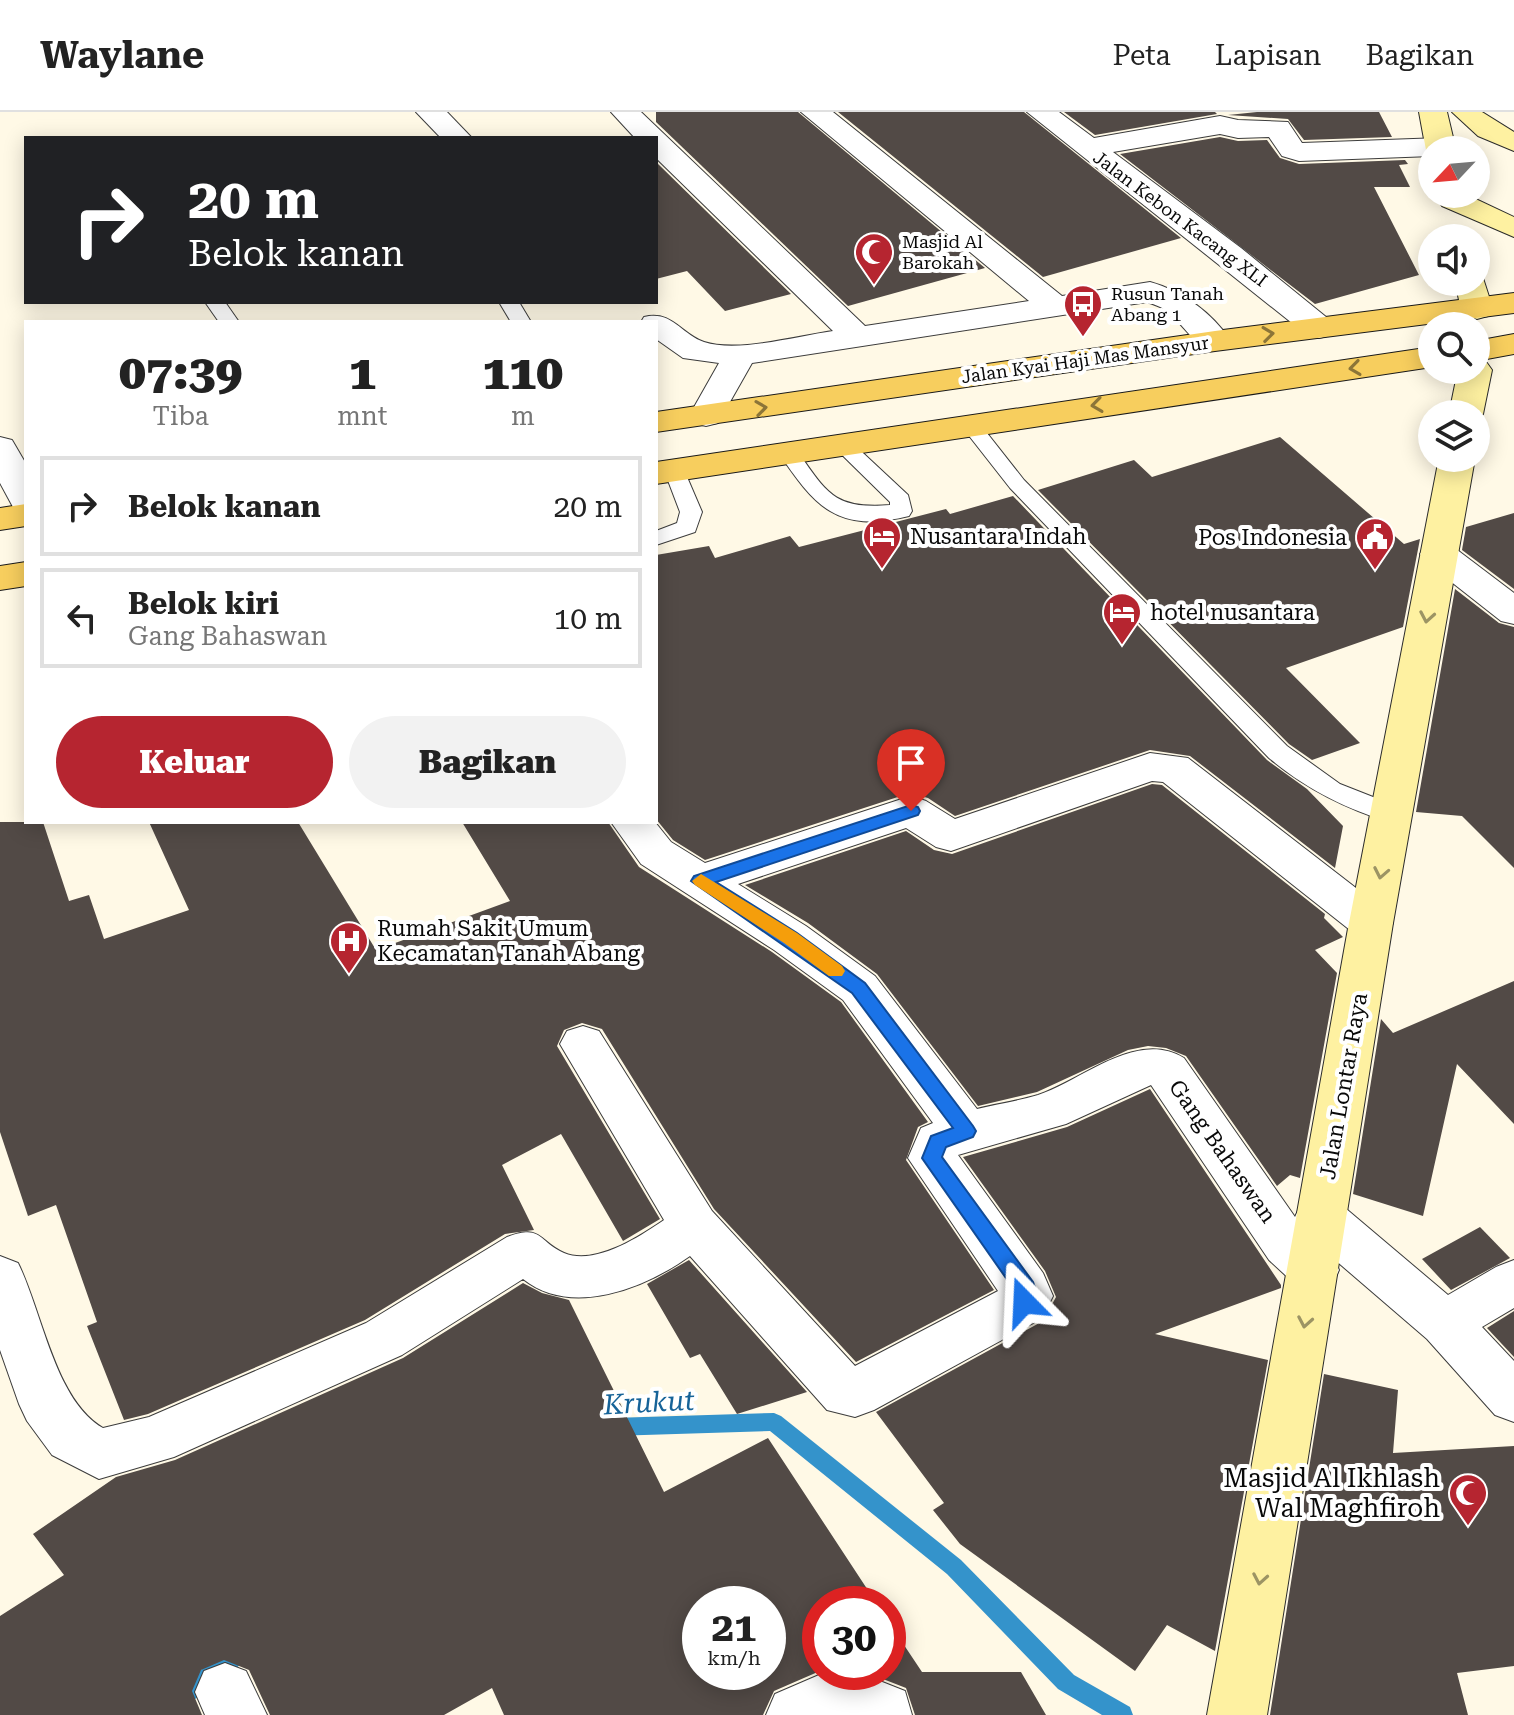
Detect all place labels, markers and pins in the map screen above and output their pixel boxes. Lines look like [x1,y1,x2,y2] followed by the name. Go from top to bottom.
[853,231,895,286] mosque icon: Masjid Al Barokah
[902,231,983,273] place label: Masjid Al Barokah
[1062,283,1104,338] bus stop icon: Rusun Tanah Abang 1
[1111,283,1224,325] place label: Rusun Tanah Abang 1
[861,515,903,570] hotel icon: Nusantara Indah
[1354,516,1396,571] public building icon: Pos Indonesia
[910,524,1087,549] place label: Nusantara Indah
[1198,525,1347,550] place label: Pos Indonesia
[1101,591,1143,646] hotel icon: hotel nusantara
[1150,600,1315,625] place label: hotel nusantara
[877,729,945,811] pin
[377,916,640,966] place label: Rumah Sakit Umum Kecamatan Tanah Abang
[328,920,370,975] hospital icon: Rumah Sakit Umum Kecamatan Tanah Abang
[1223,1463,1440,1523] place label: Masjid Al Ikhlash Wal Maghfiroh
[1447,1472,1489,1527] mosque icon: Masjid Al Ikhlash Wal Maghfiroh

